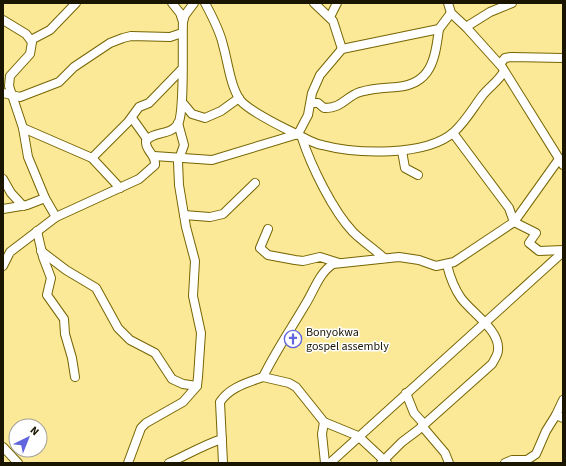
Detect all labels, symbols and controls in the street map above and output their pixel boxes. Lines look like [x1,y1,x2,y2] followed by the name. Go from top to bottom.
[306,324,389,355] place label: Bonyokwa gospel assembly
[283,329,303,349] church icon: Bonyokwa gospel assembly
[8,418,48,458] north arrow
[27,423,42,439] text: N

